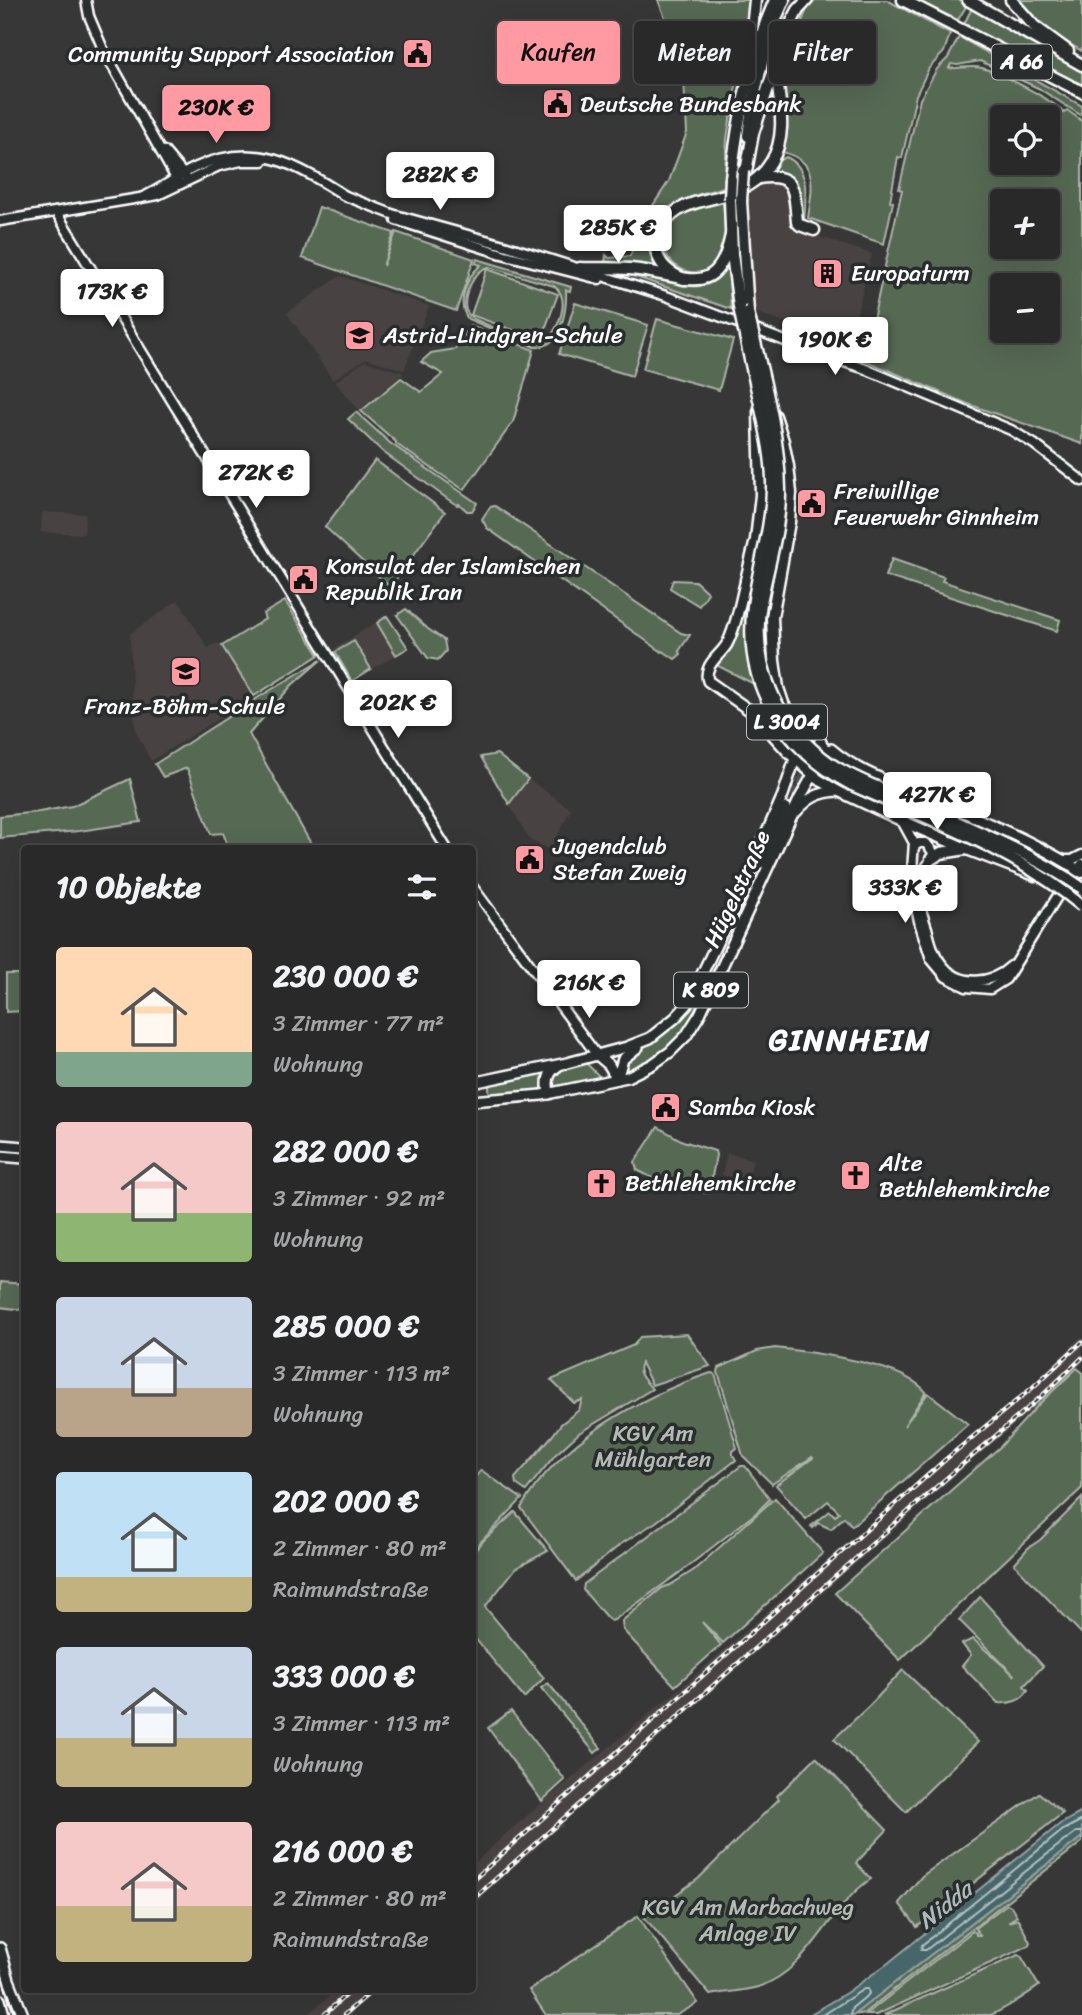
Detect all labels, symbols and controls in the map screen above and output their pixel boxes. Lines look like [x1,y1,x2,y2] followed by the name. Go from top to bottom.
[497,21,620,84] chip: Kaufen
[634,21,755,84] chip: Mieten
[769,21,876,84] chip: Filter
[68,34,394,75] place label: Community Support Association
[400,37,434,71] public building icon: Community Support Association
[992,44,1052,80] road number: A 66
[580,84,802,125] place label: Deutsche Bundesbank
[159,86,273,145] pin: 230K €
[178,87,254,128] text: 230K €
[540,87,574,121] public building icon: Deutsche Bundesbank
[990,105,1060,343] map controls
[990,105,1060,175] button: locate
[383,152,497,212] pin: 282K €
[402,154,478,195] text: 282K €
[990,189,1060,259] button: +
[561,205,675,265] pin: 285K €
[580,207,656,248] text: 285K €
[851,253,970,294] place label: Europaturm
[811,256,845,290] building icon: Europaturm
[55,270,169,329] pin: 173K €
[77,271,147,312] text: 173K €
[990,273,1060,343] button: −
[382,315,623,356] place label: Astrid-Lindgren-Schule
[343,318,377,352] school or university icon: Astrid-Lindgren-Schule
[778,318,892,377] pin: 190K €
[798,319,872,360] text: 190K €
[199,450,313,510] pin: 272K €
[219,452,293,493] text: 272K €
[834,471,1039,538] place label: Freiwillige Feuerwehr Ginnheim
[794,487,828,521] public building icon: Freiwillige Feuerwehr Ginnheim
[326,546,581,613] place label: Konsulat der Islamischen Republik Iran
[286,562,320,596] public building icon: Konsulat der Islamischen Republik Iran
[168,655,202,689] school or university icon: Franz-Böhm-Schule
[341,680,455,740] pin: 202K €
[360,682,436,723] text: 202K €
[85,686,286,727] place label: Franz-Böhm-Schule
[747,704,827,740] road number: L 3004
[880,772,994,832] pin: 427K €
[899,774,975,815] text: 427K €
[692,823,782,955] street label: Hügelstraße
[552,826,687,893] place label: Jugendclub Stefan Zweig
[513,842,547,876] public building icon: Jugendclub Stefan Zweig
[56,860,201,914] text: 10 Objekte
[848,866,962,925] pin: 333K €
[868,867,942,908] text: 333K €
[403,868,441,906] icon: filters
[273,949,418,1003] text: 230 000 €
[532,960,646,1020] pin: 216K €
[553,962,625,1003] text: 216K €
[674,972,748,1007] road number: K 809
[112,975,196,1059] icon: home
[273,1003,444,1044] text: 3 Zimmer · 77 m²
[769,1013,931,1067] district label: GINNHEIM
[273,1044,363,1085] text: Wohnung
[688,1087,816,1128] place label: Samba Kiosk
[648,1090,682,1124] public building icon: Samba Kiosk
[273,1124,418,1178] text: 282 000 €
[878,1143,1050,1210] place label: Alte Bethlehemkirche
[112,1150,196,1234] icon: home
[839,1159,873,1193] church icon: Alte Bethlehemkirche
[625,1163,796,1204] place label: Bethlehemkirche
[585,1166,619,1200] church icon: Bethlehemkirche
[273,1178,445,1219] text: 3 Zimmer · 92 m²
[273,1219,363,1260] text: Wohnung
[273,1299,419,1353] text: 285 000 €
[112,1325,196,1409] icon: home
[273,1353,450,1394] text: 3 Zimmer · 113 m²
[273,1394,363,1435] text: Wohnung
[595,1413,712,1480] park label: KGV Am Mühlgarten
[273,1474,419,1528] text: 202 000 €
[112,1500,196,1584] icon: home
[273,1528,447,1569] text: 2 Zimmer · 80 m²
[273,1569,429,1610] text: Raimundstraße
[273,1649,415,1703] text: 333 000 €
[112,1675,196,1759] icon: home
[273,1703,450,1744] text: 3 Zimmer · 113 m²
[273,1744,363,1785] text: Wohnung
[273,1824,413,1878] text: 216 000 €
[112,1850,196,1934] icon: home
[908,1868,984,1940] water label: Nidda
[273,1878,447,1919] text: 2 Zimmer · 80 m²
[642,1887,855,1954] park label: KGV Am Marbachweg Anlage IV
[273,1919,429,1960] text: Raimundstraße

